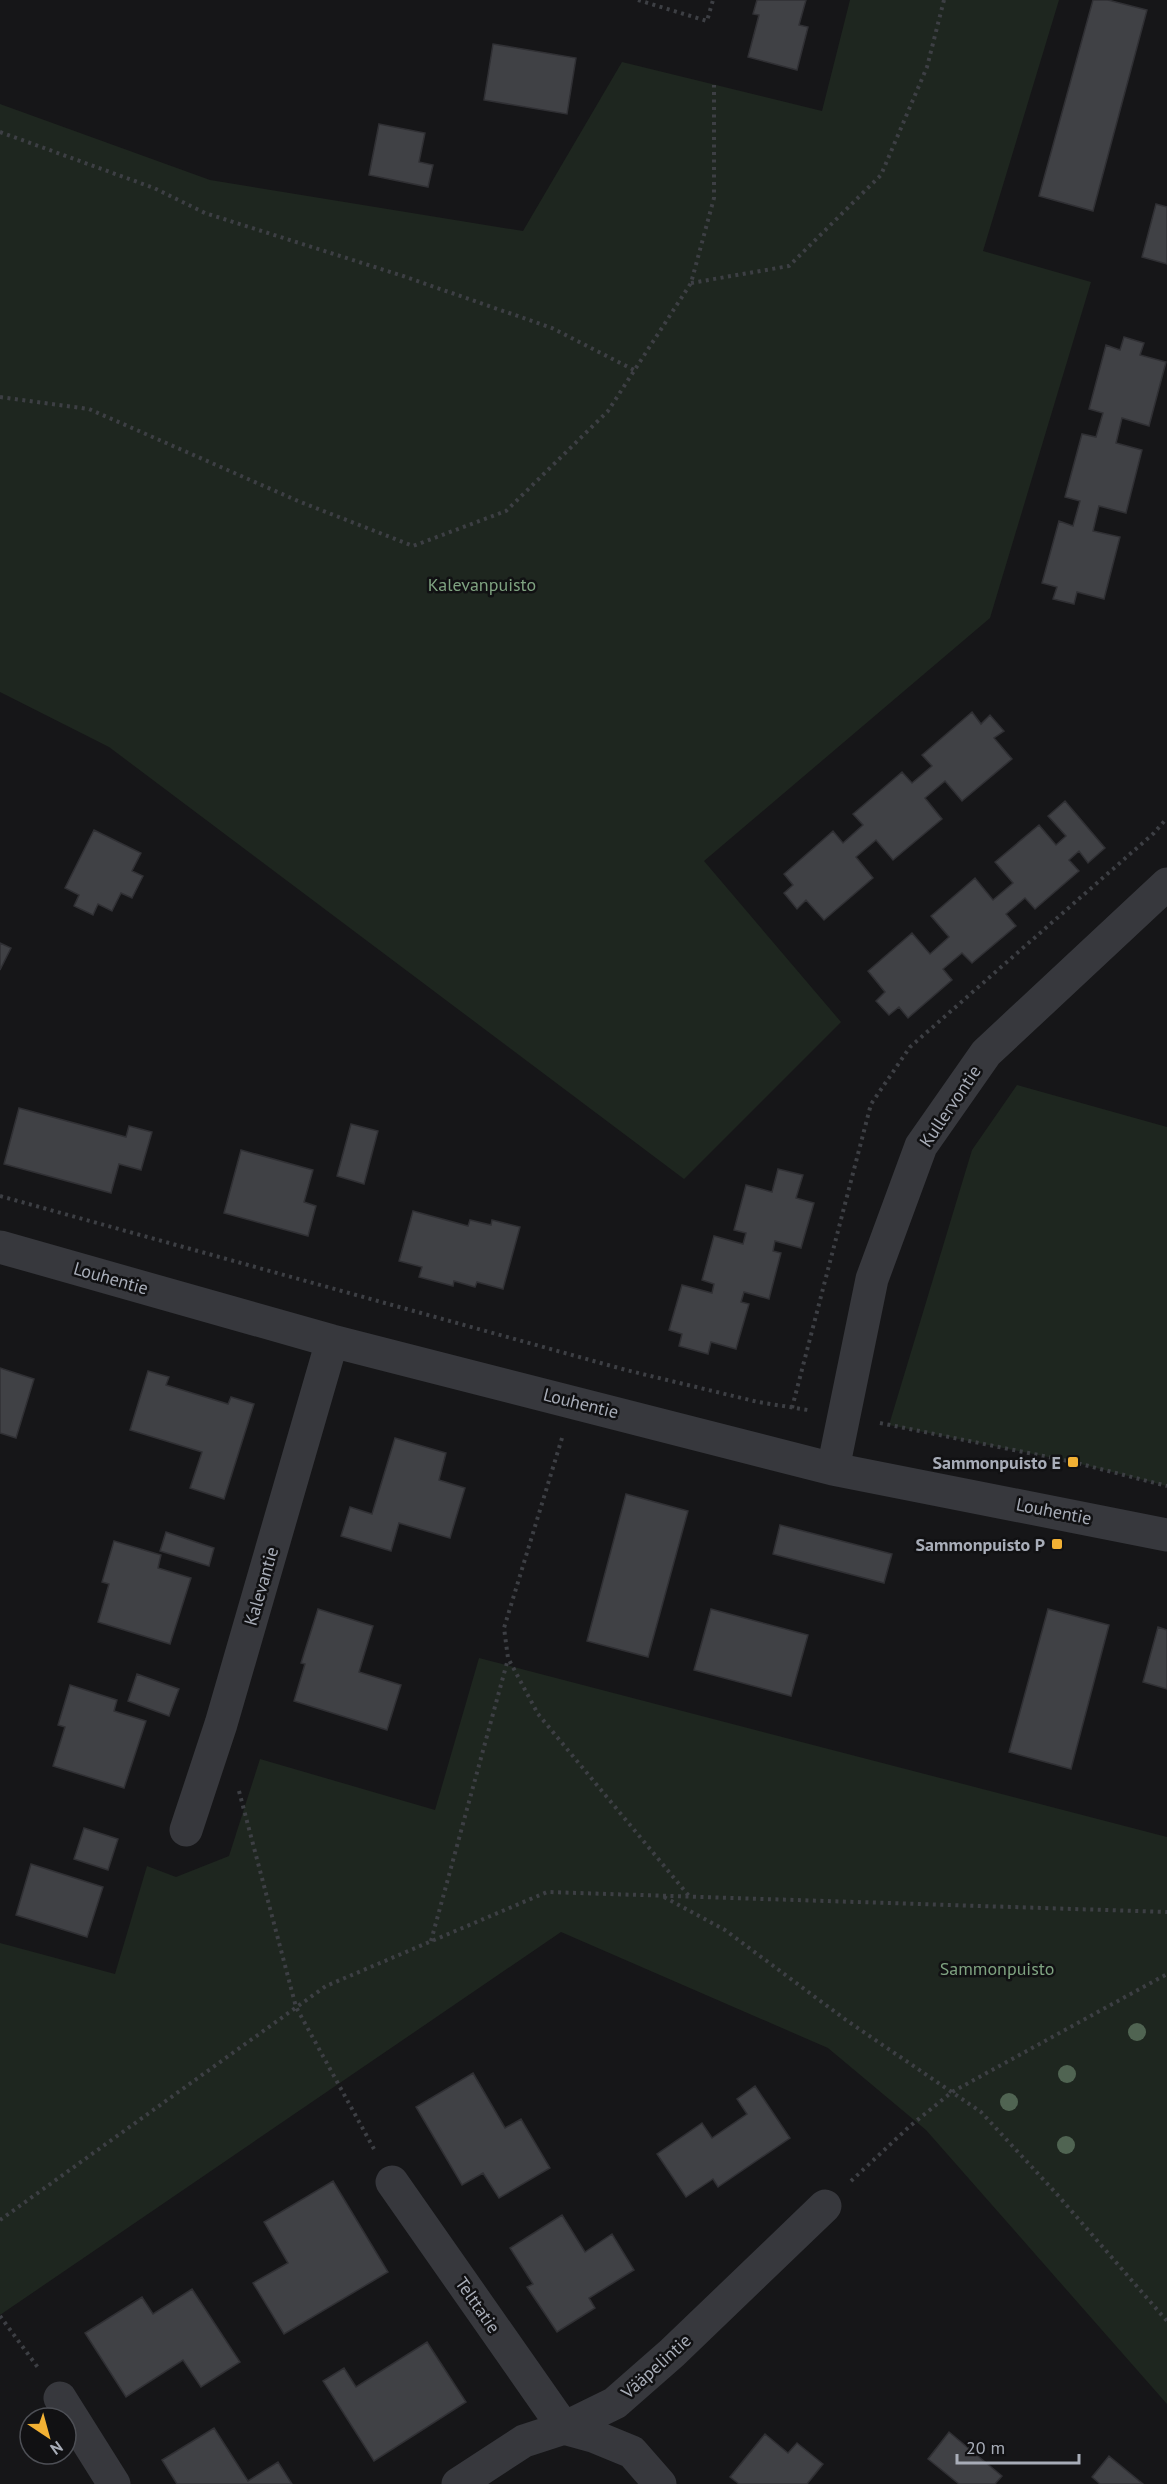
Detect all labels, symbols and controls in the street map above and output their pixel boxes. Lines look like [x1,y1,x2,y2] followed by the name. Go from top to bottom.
[428,573,536,596] park label: Kalevanpuisto
[914,1061,986,1151] street label: Kullervontie
[71,1256,151,1300] street label: Louhentie
[541,1383,621,1423] street label: Louhentie
[932,1451,1061,1474] place label: Sammonpuisto E
[1066,1455,1080,1469] marker: Sammonpuisto E
[1014,1492,1094,1530] street label: Louhentie
[916,1533,1045,1556] place label: Sammonpuisto P
[1050,1537,1064,1551] marker: Sammonpuisto P
[239,1544,283,1628] street label: Kalevantie
[940,1957,1054,1980] park label: Sammonpuisto
[450,2272,506,2338] street label: Telttatie
[616,2329,696,2404] street label: Vääpelintie
[18,2406,78,2466] north arrow
[957,2427,1078,2465] scale bar
[966,2436,1005,2459] text: 20 m
[47,2437,67,2459] text: N

